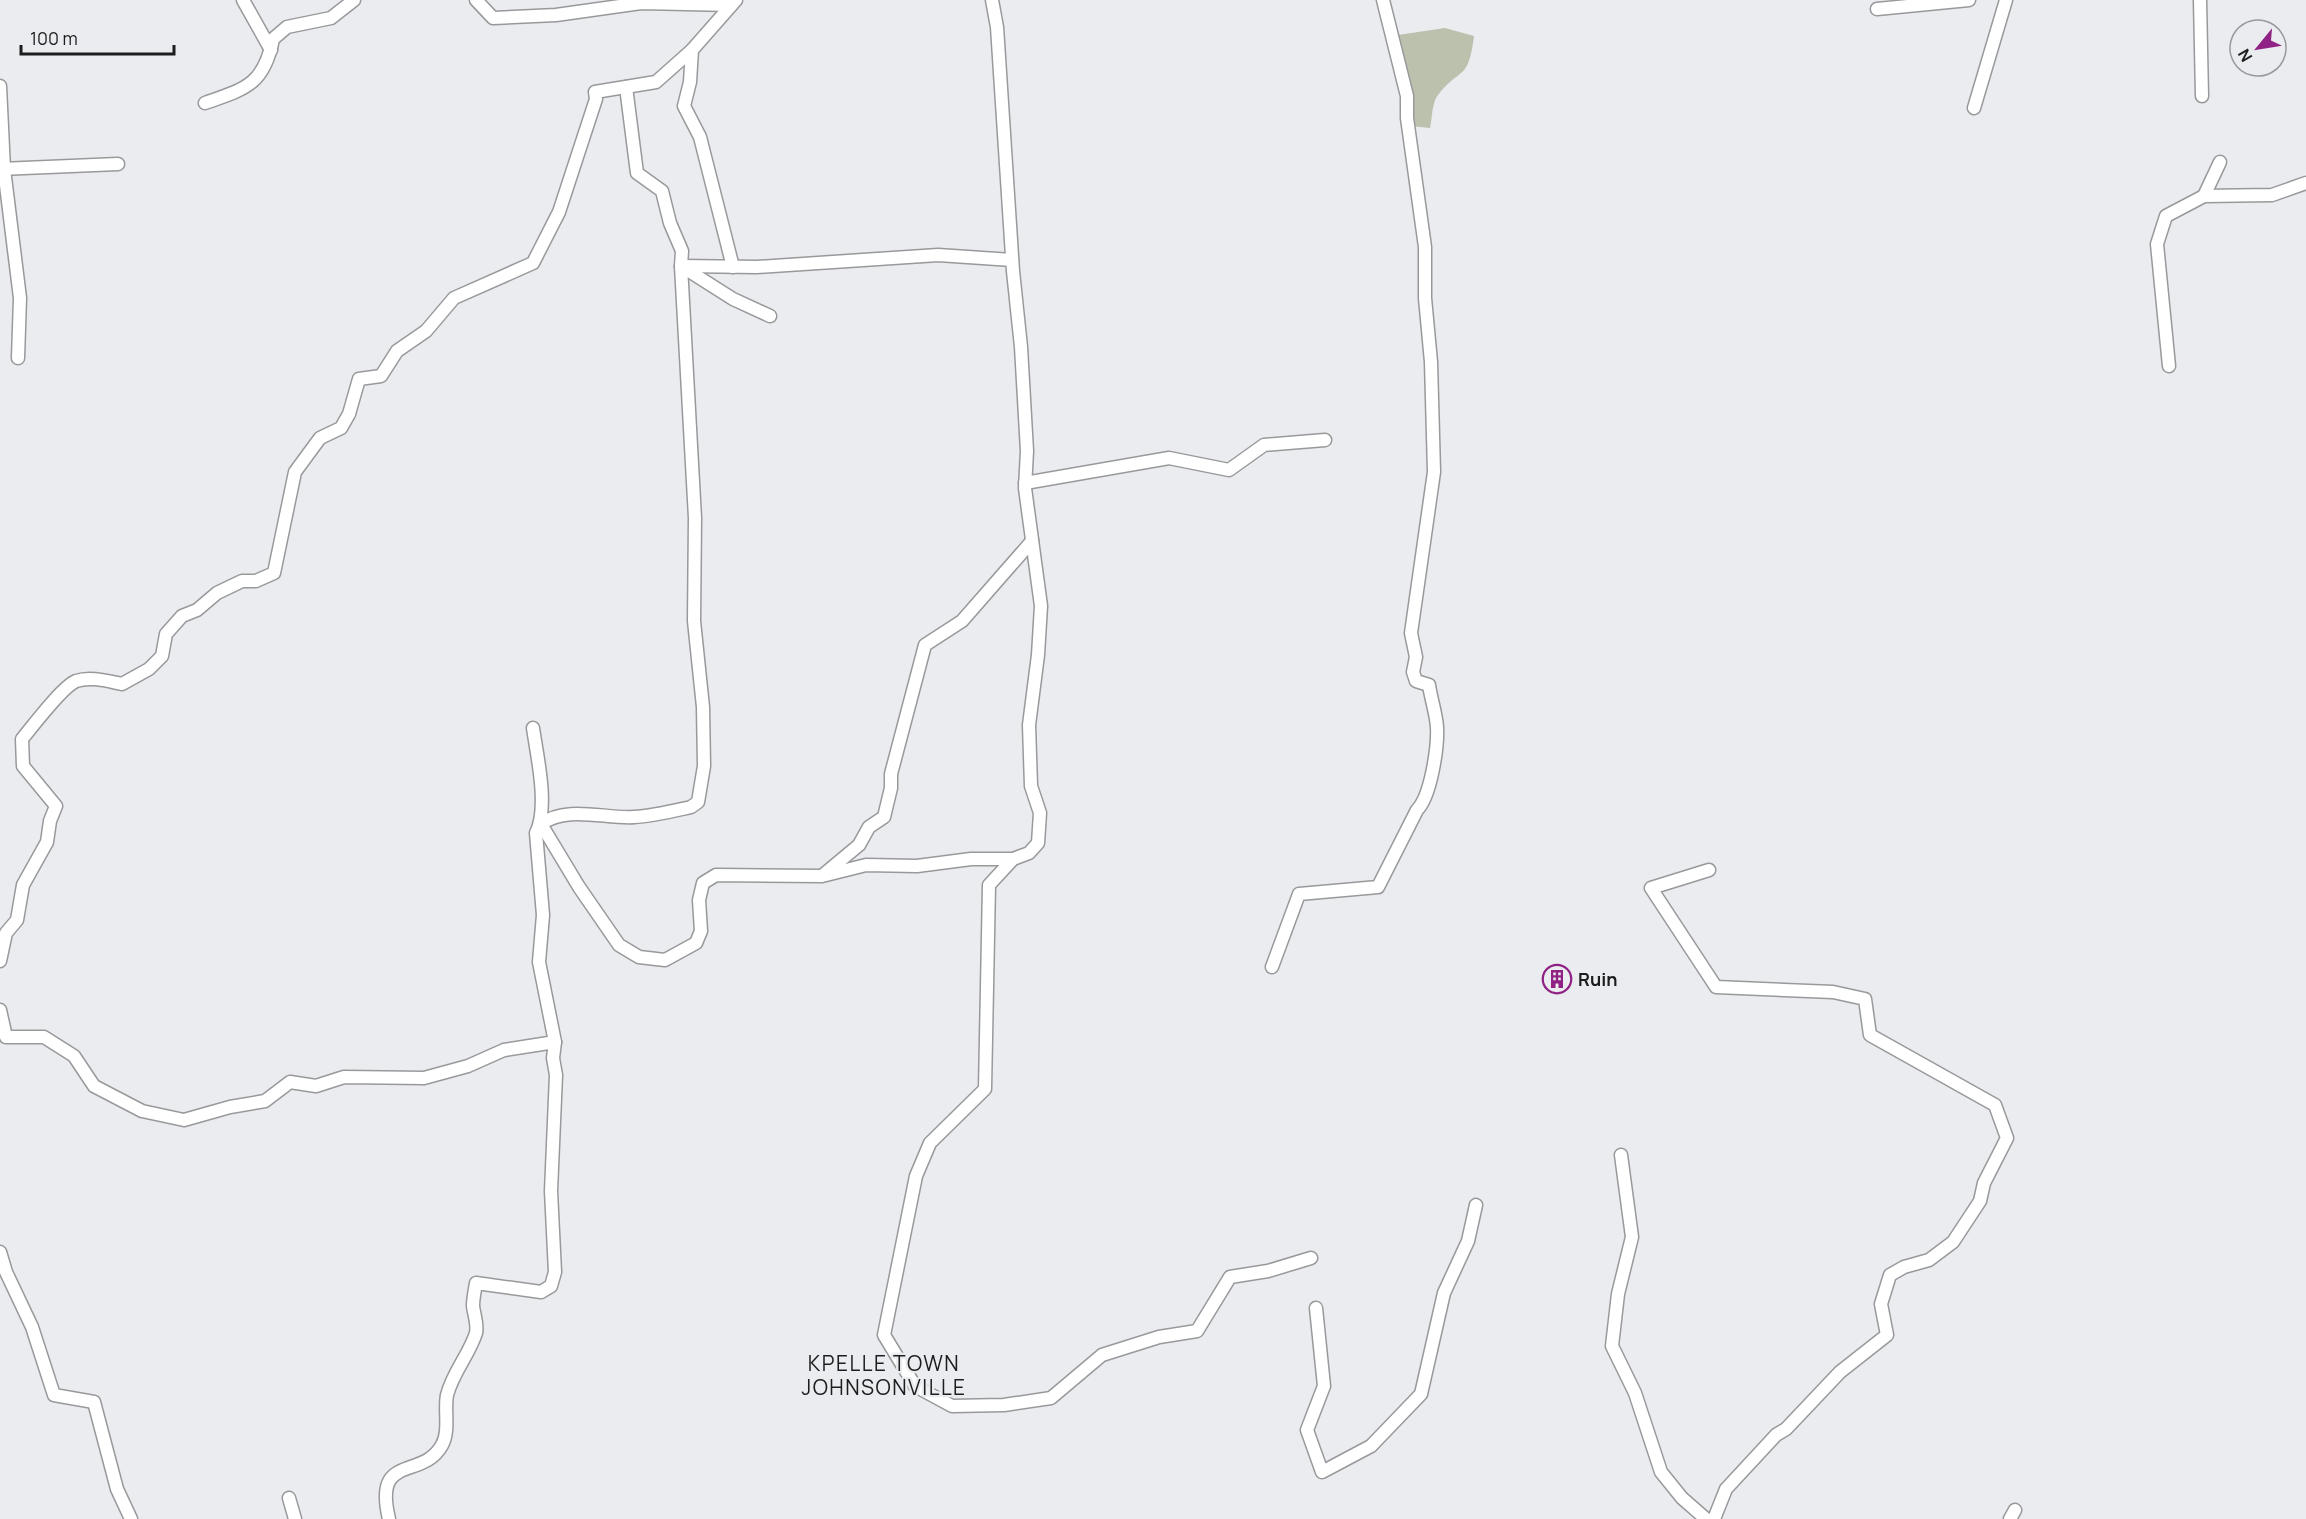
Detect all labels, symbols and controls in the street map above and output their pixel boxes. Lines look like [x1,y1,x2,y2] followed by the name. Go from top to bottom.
[21,18,174,56] scale bar
[2228,18,2288,78] north arrow
[30,26,78,50] text: 100 m
[2233,45,2257,66] text: N
[1541,963,1573,995] building icon: Ruin
[1578,967,1617,991] place label: Ruin
[801,1349,967,1401] district label: KPELLE TOWN JOHNSONVILLE

